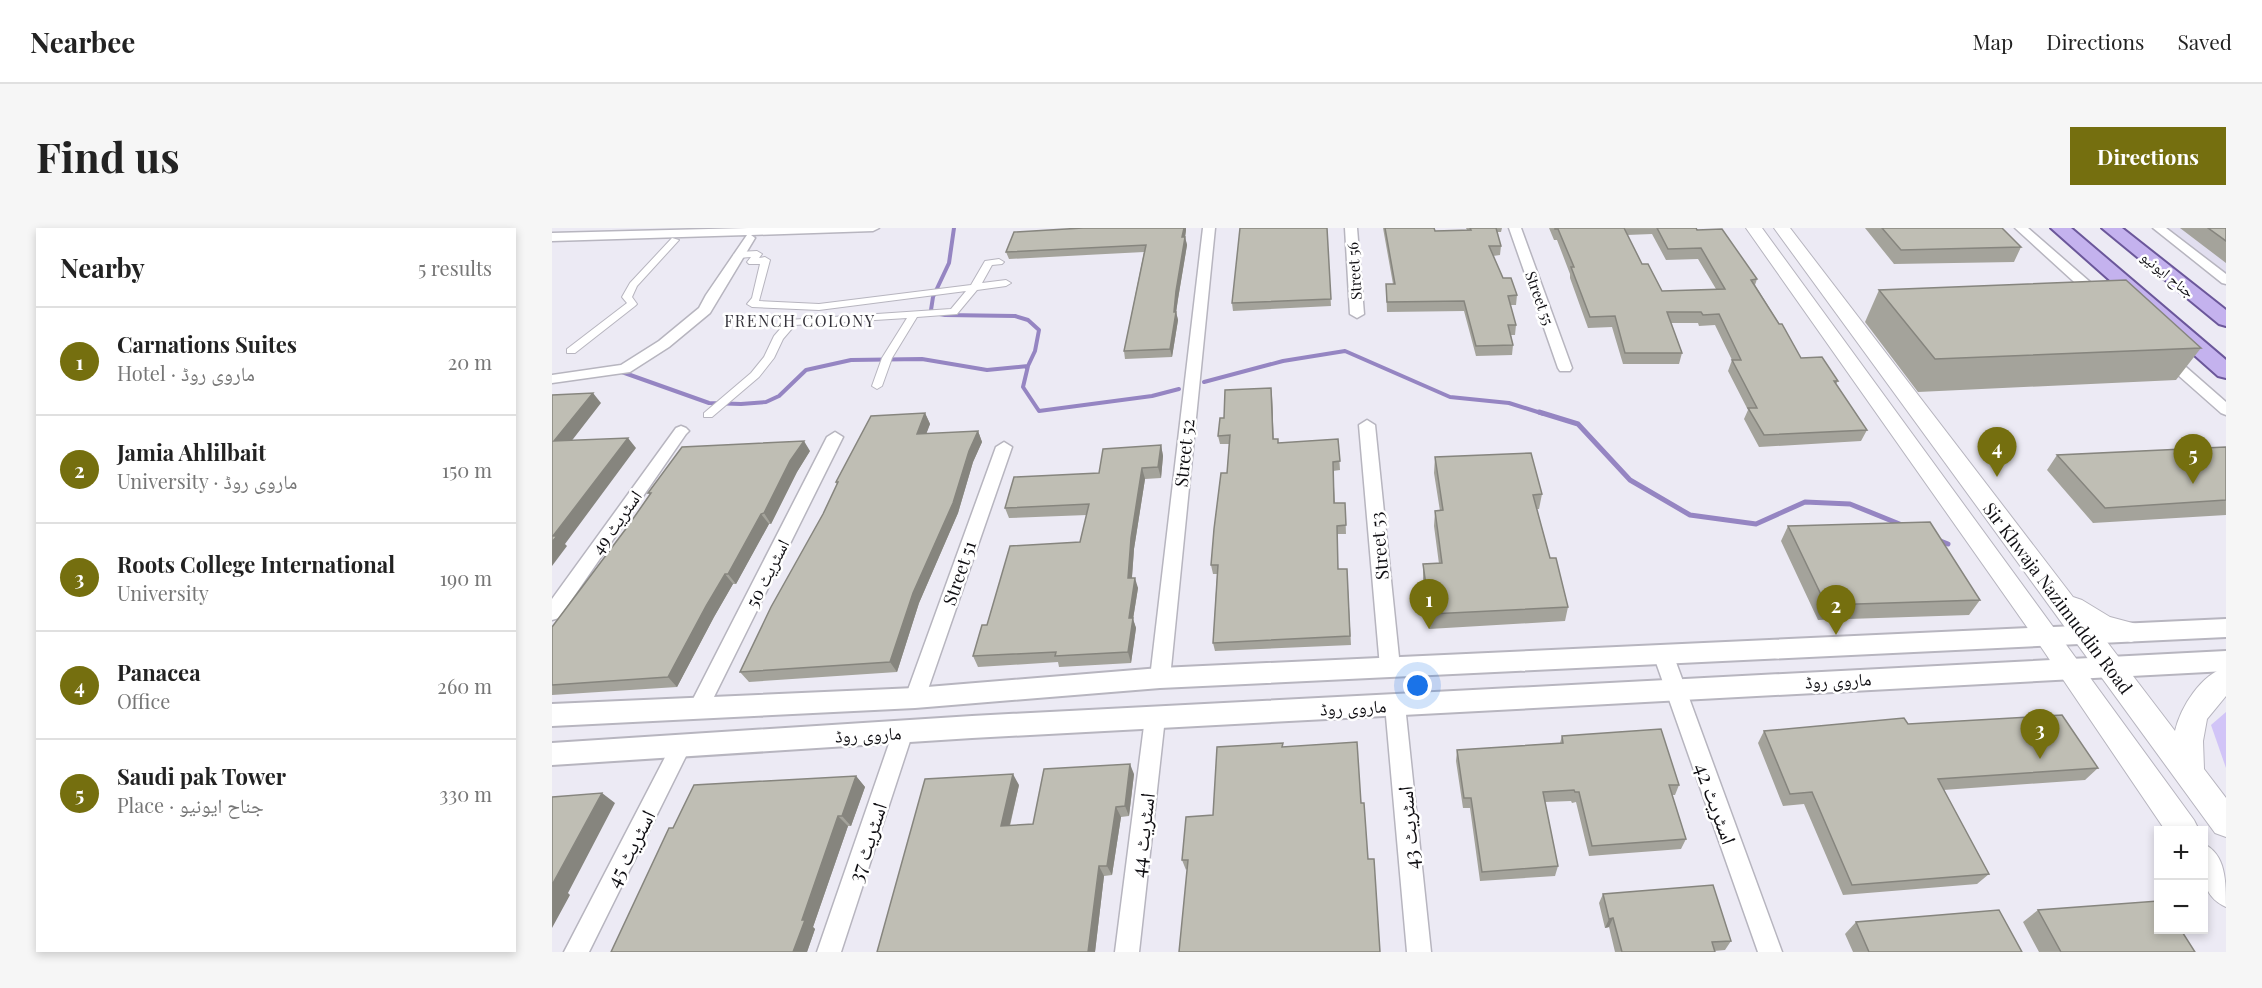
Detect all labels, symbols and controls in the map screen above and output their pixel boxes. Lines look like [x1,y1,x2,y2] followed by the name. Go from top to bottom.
[30,23,135,60] text: Nearbee
[1972,27,2013,55] text: Map
[2046,27,2144,55] text: Directions
[2177,27,2232,55] text: Saved
[2070,127,2226,185] button: Directions
[36,128,180,184] text: Find us
[1342,241,1366,301] street label: Street 56
[2136,246,2199,303] street label: جناح ایونیو
[60,250,145,285] text: Nearby
[418,254,492,281] text: 5 results
[1521,268,1559,328] street label: Street 55
[724,310,876,331] district label: FRENCH COLONY
[117,329,297,359] text: Carnations Suites
[76,348,83,375] text: 1
[448,348,492,375] text: 20 m
[117,359,255,386] text: Hotel · ماروی روڈ
[1168,418,1200,488] street label: Street 52
[1978,428,2016,477] pin: 4
[2174,434,2212,484] pin: 5
[117,437,266,467] text: Jamia Ahlilbait
[74,456,85,483] text: 2
[442,456,492,483] text: 150 m
[117,467,297,494] text: University · ماروی روڈ
[585,485,647,559] street label: اسٹریٹ 49
[1978,497,2138,699] street label: Sir Khwaja Nazimuddin Road
[1364,511,1394,581] street label: Street 53
[740,535,794,611] street label: اسٹریٹ 50
[937,537,981,608] street label: Street 51
[117,549,395,579] text: Roots College International
[75,564,84,591] text: 3
[440,564,492,591] text: 190 m
[117,579,209,606] text: University
[1410,580,1448,629] pin: 1
[1816,586,1856,635] pin: 2
[117,657,201,687] text: Panacea
[1804,666,1872,694] street label: ماروی روڈ
[1403,671,1432,700] your location
[74,672,85,699] text: 4
[437,672,492,699] text: 260 m
[117,687,170,714] text: Office
[1319,693,1387,721] street label: ماروی روڈ
[2020,710,2060,759] pin: 3
[834,720,902,748] street label: ماروی روڈ
[1689,758,1745,848] street label: اسٹریٹ 42
[117,761,286,791] text: Saudi pak Tower
[75,780,84,807] text: 5
[439,780,492,807] text: 330 m
[1389,785,1425,871] street label: اسٹریٹ 43
[117,791,264,818] text: Place · جناح ایونیو
[1122,791,1160,879] street label: اسٹریٹ 44
[840,798,892,886] street label: اسٹریٹ 37
[598,804,660,892] street label: اسٹریٹ 45
[2154,826,2208,934] map controls
[2154,826,2208,880] button: +
[2154,880,2208,934] button: −

